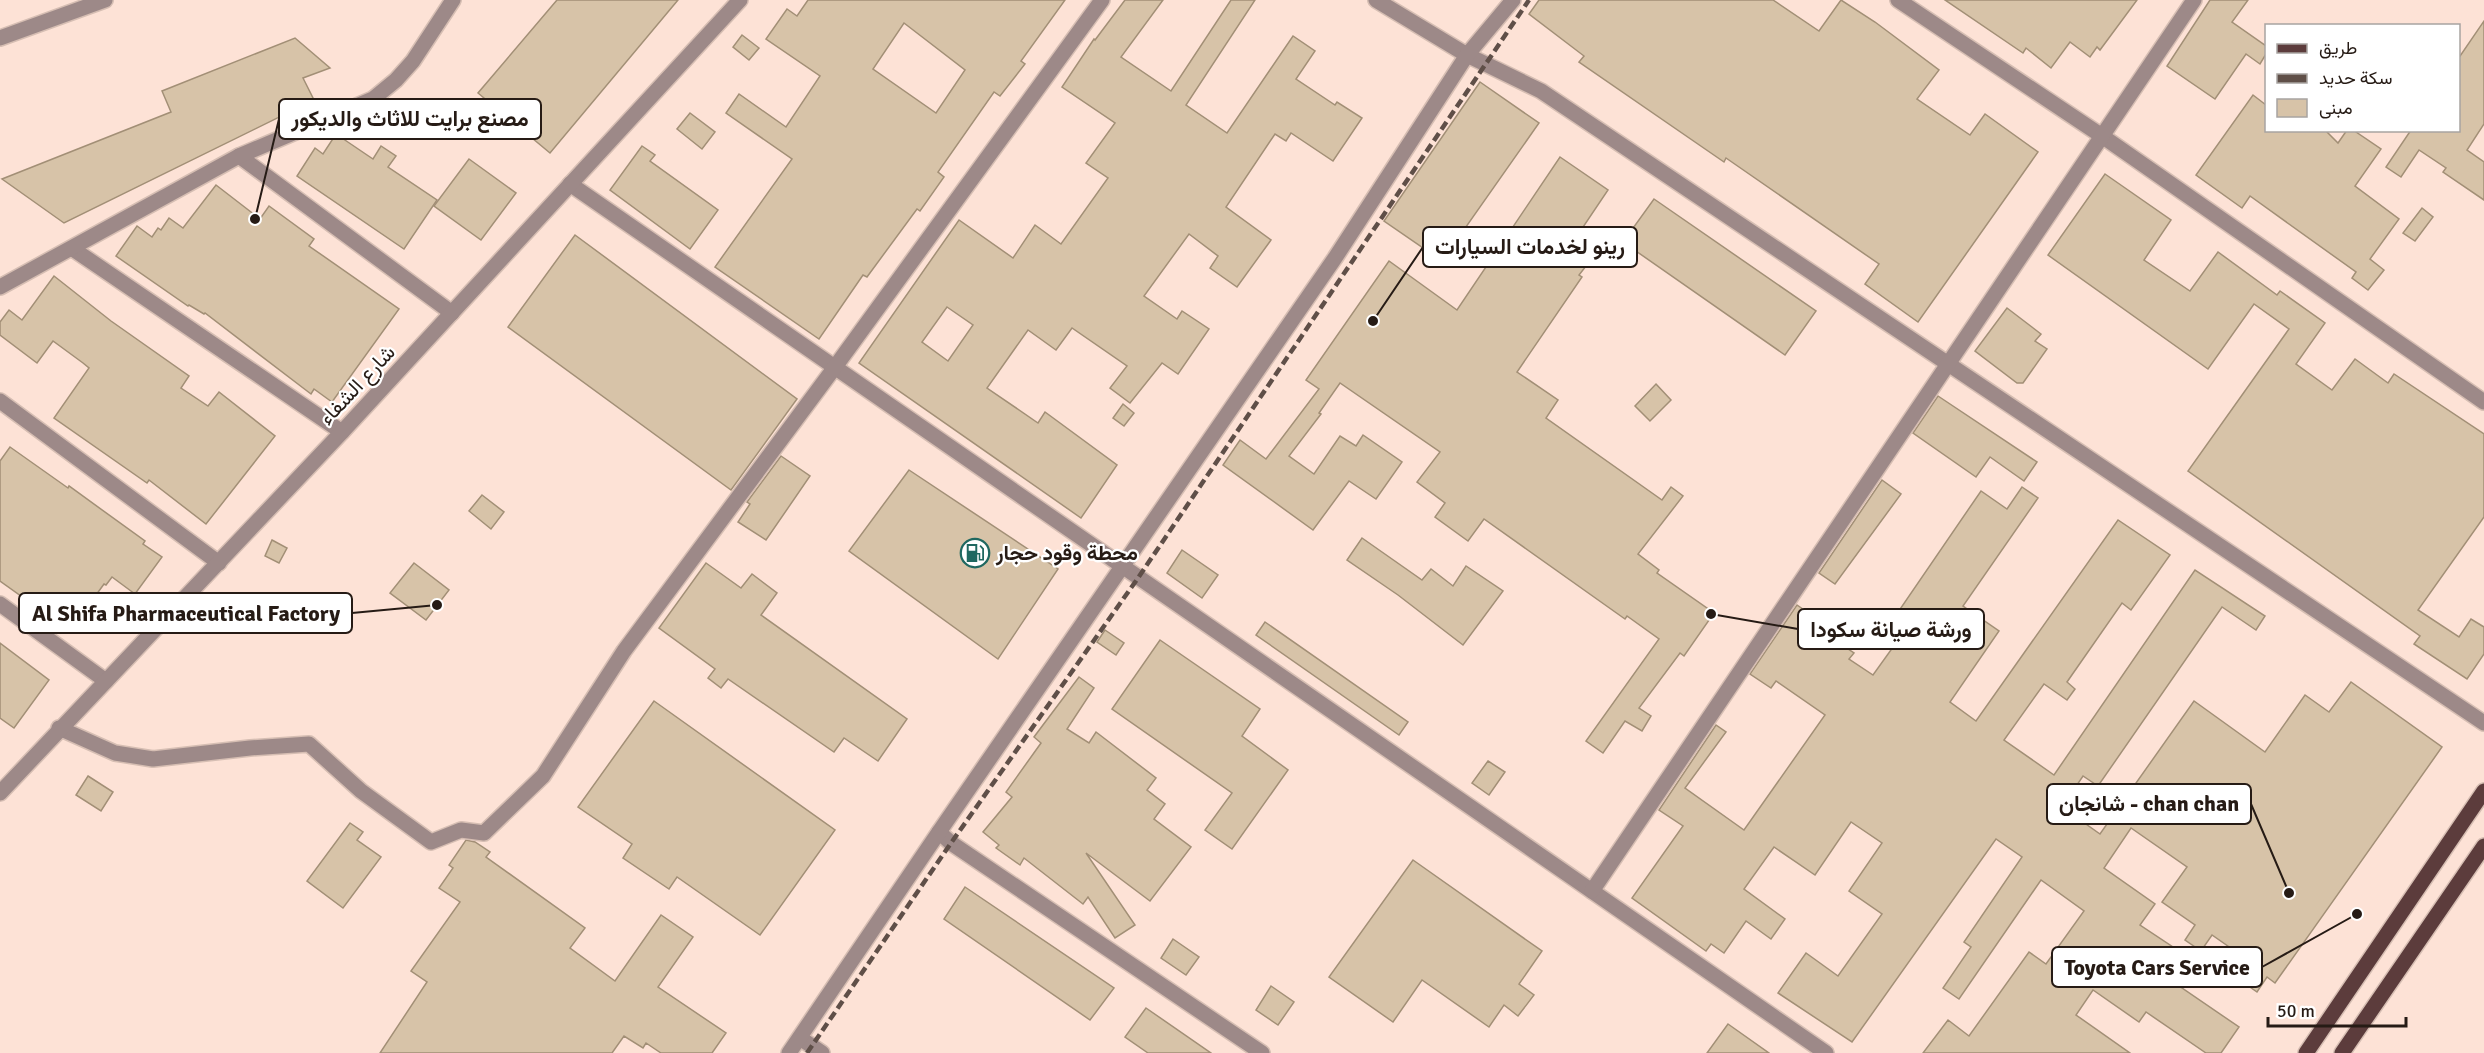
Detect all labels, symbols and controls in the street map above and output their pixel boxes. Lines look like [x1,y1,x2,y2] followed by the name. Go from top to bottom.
[2265,24,2460,132] legend
[2319,37,2357,59] text: طريق
[2319,67,2393,89] text: سكة حديد
[2319,97,2353,119] text: مبنى
[279,99,541,139] callout: مصنع برايت للاثاث والديكور
[290,105,529,133] text: مصنع برايت للاثاث والديكور
[1423,227,1637,267] callout: رينو لخدمات السيارات
[1435,233,1625,260] text: رينو لخدمات السيارات
[313,340,401,431] street label: شارع الشفاء
[959,537,991,569] fuel station icon: محطة وقود حجار
[995,540,1138,566] place label: محطة وقود حجار
[19,593,352,633] callout: Al Shifa Pharmaceutical Factory
[32,600,340,627] text: Al Shifa Pharmaceutical Factory
[1798,609,1984,649] callout: ورشة صيانة سكودا
[1810,616,1972,643] text: ورشة صيانة سكودا
[2047,784,2251,824] callout: شانجان - chan chan
[2059,790,2239,817] text: شانجان - chan chan
[2052,947,2262,987] callout: Toyota Cars Service
[2064,954,2250,981] text: Toyota Cars Service
[2268,990,2406,1028] scale bar
[2277,1000,2315,1022] text: 50 m

